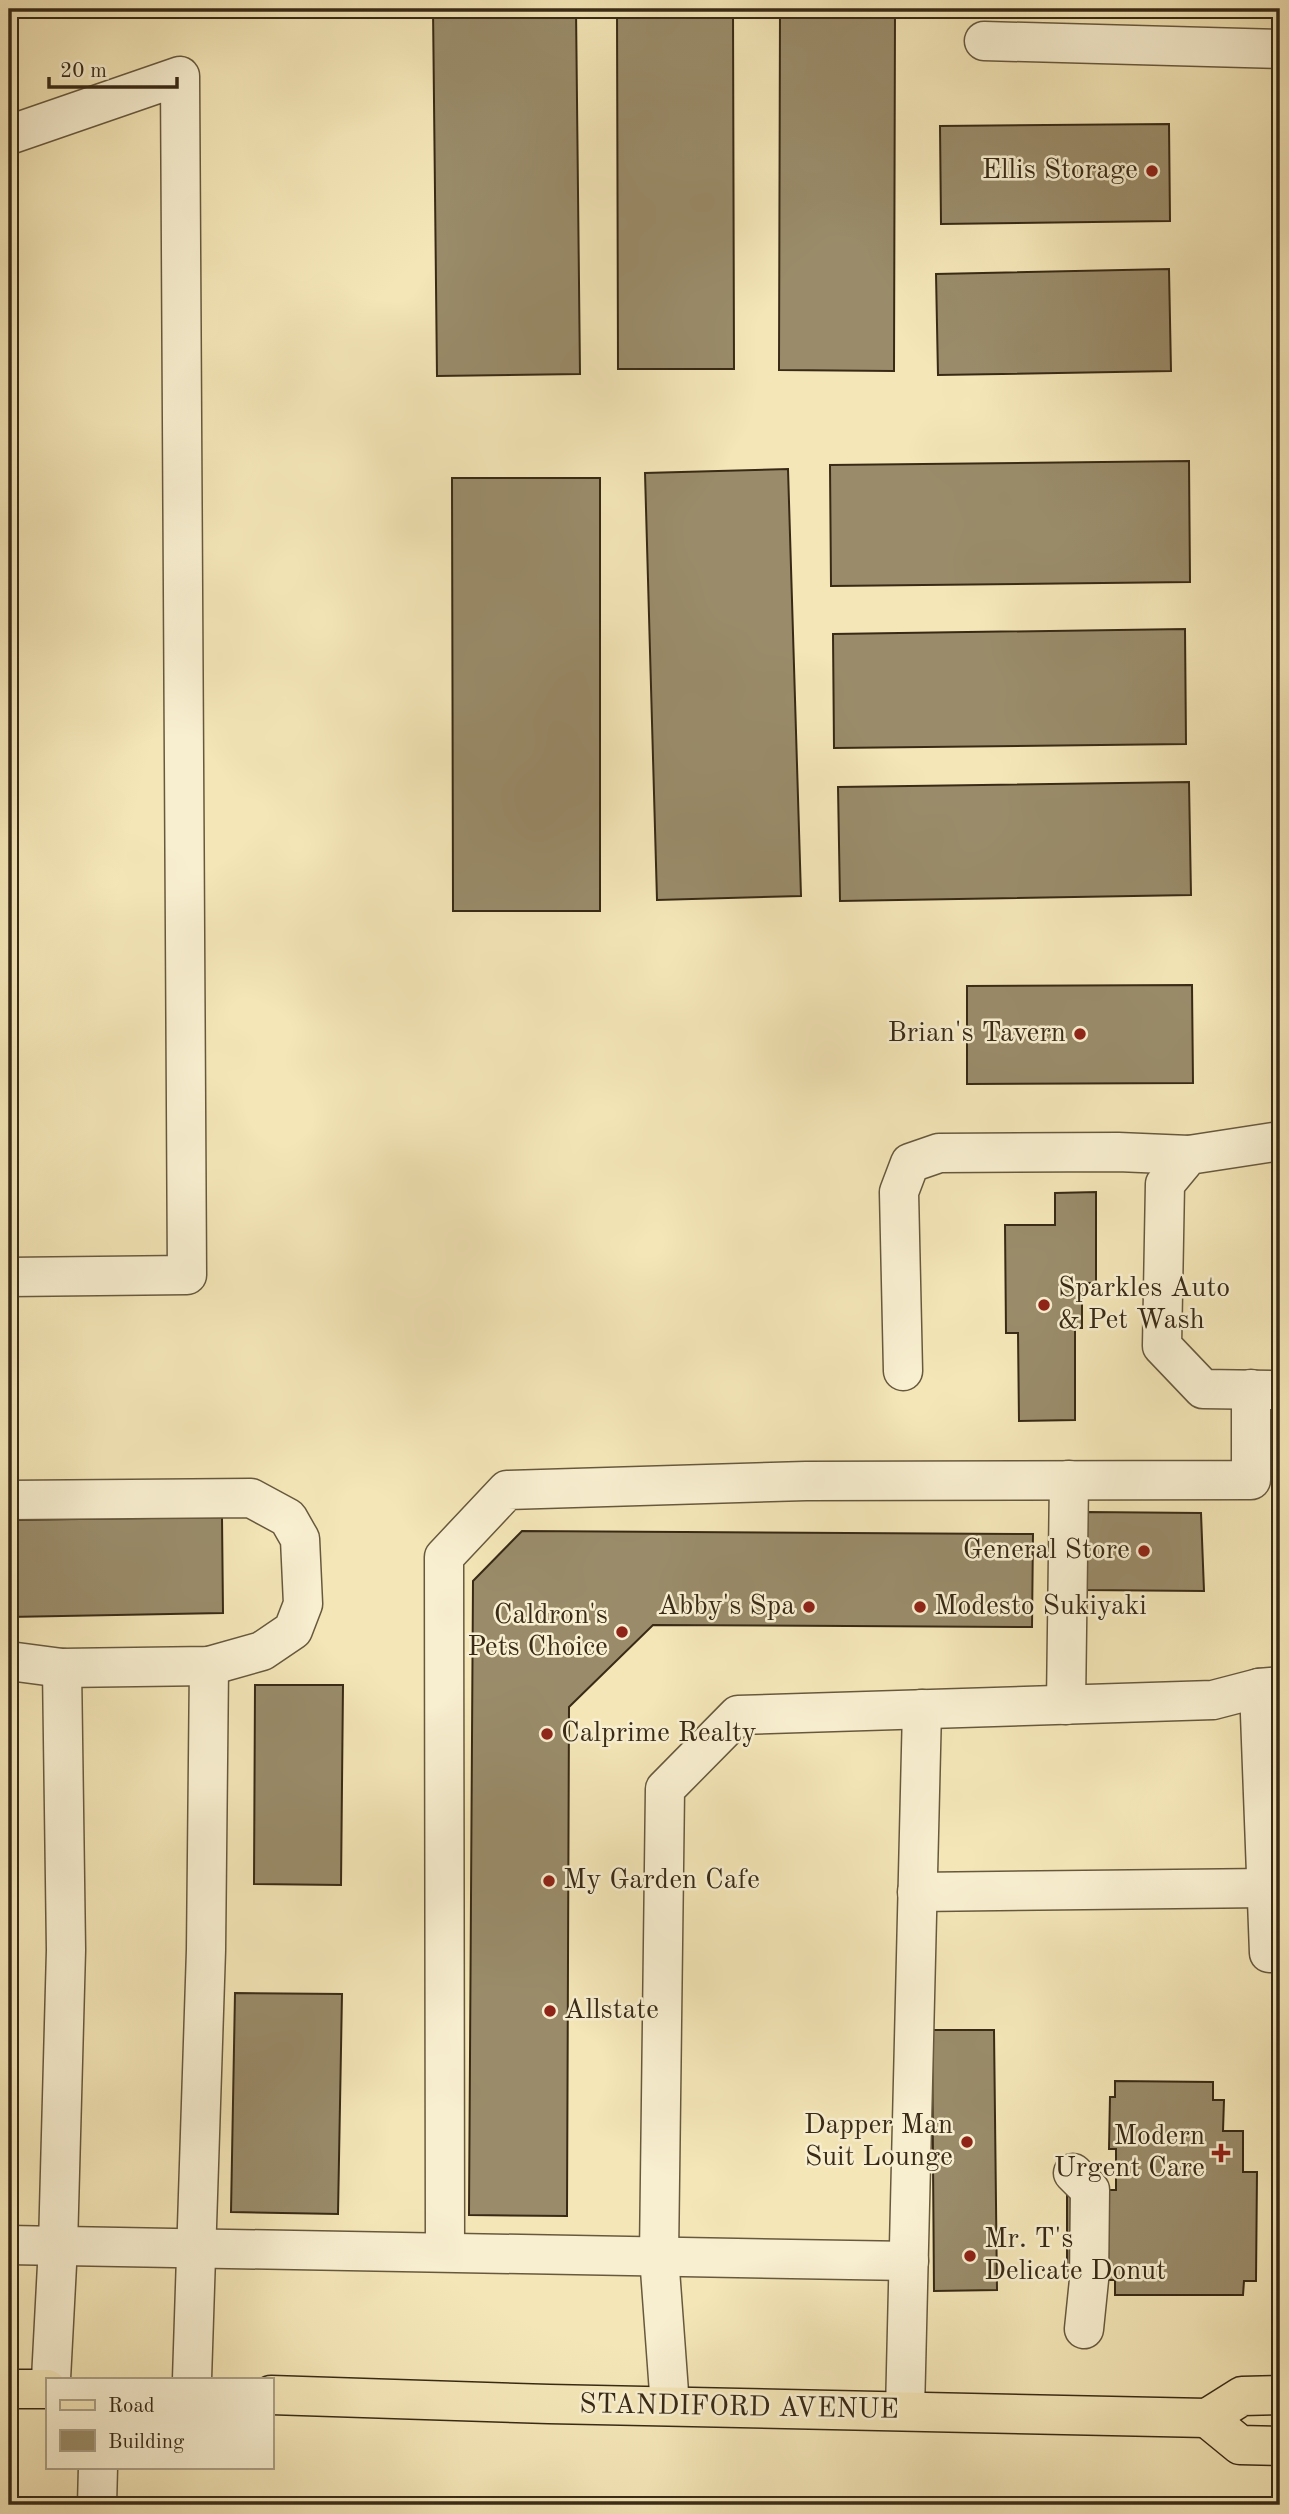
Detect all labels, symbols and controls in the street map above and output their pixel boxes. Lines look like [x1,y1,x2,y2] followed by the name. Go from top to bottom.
[49,46,177,90] scale bar
[60,61,107,82] text: 20 m
[982,157,1138,185] place label: Ellis Storage
[1144,163,1160,179] marker: Ellis Storage
[888,1020,1066,1048] place label: Brian's Tavern
[1072,1026,1088,1042] marker: Brian's Tavern
[1058,1275,1230,1335] place label: Sparkles Auto & Pet Wash
[1036,1297,1052,1313] marker: Sparkles Auto & Pet Wash
[963,1537,1130,1565] place label: General Store
[1136,1543,1152,1559] marker: General Store
[658,1593,795,1621] place label: Abby's Spa
[934,1593,1147,1621] place label: Modesto Sukiyaki
[801,1599,817,1615] marker: Abby's Spa
[912,1599,928,1615] marker: Modesto Sukiyaki
[467,1602,608,1662] place label: Caldron's Pets Choice
[614,1624,630,1640] marker: Caldron's Pets Choice
[561,1720,757,1748] place label: Calprime Realty
[539,1726,555,1742] marker: Calprime Realty
[563,1867,760,1895] place label: My Garden Cafe
[541,1873,557,1889] marker: My Garden Cafe
[564,1997,659,2025] place label: Allstate
[542,2003,558,2019] marker: Allstate
[804,2112,953,2172] place label: Dapper Man Suit Lounge
[1054,2123,1205,2183] place label: Modern Urgent Care
[959,2134,975,2150] marker: Dapper Man Suit Lounge
[1211,2143,1231,2163] marker: Modern Urgent Care
[984,2226,1166,2286] place label: Mr. T's Delicate Donut
[962,2248,978,2264] marker: Mr. T's Delicate Donut
[46,2378,273,2468] legend
[579,2391,899,2425] street label: STANDIFORD AVENUE
[108,2396,155,2417] text: Road
[108,2432,185,2453] text: Building

